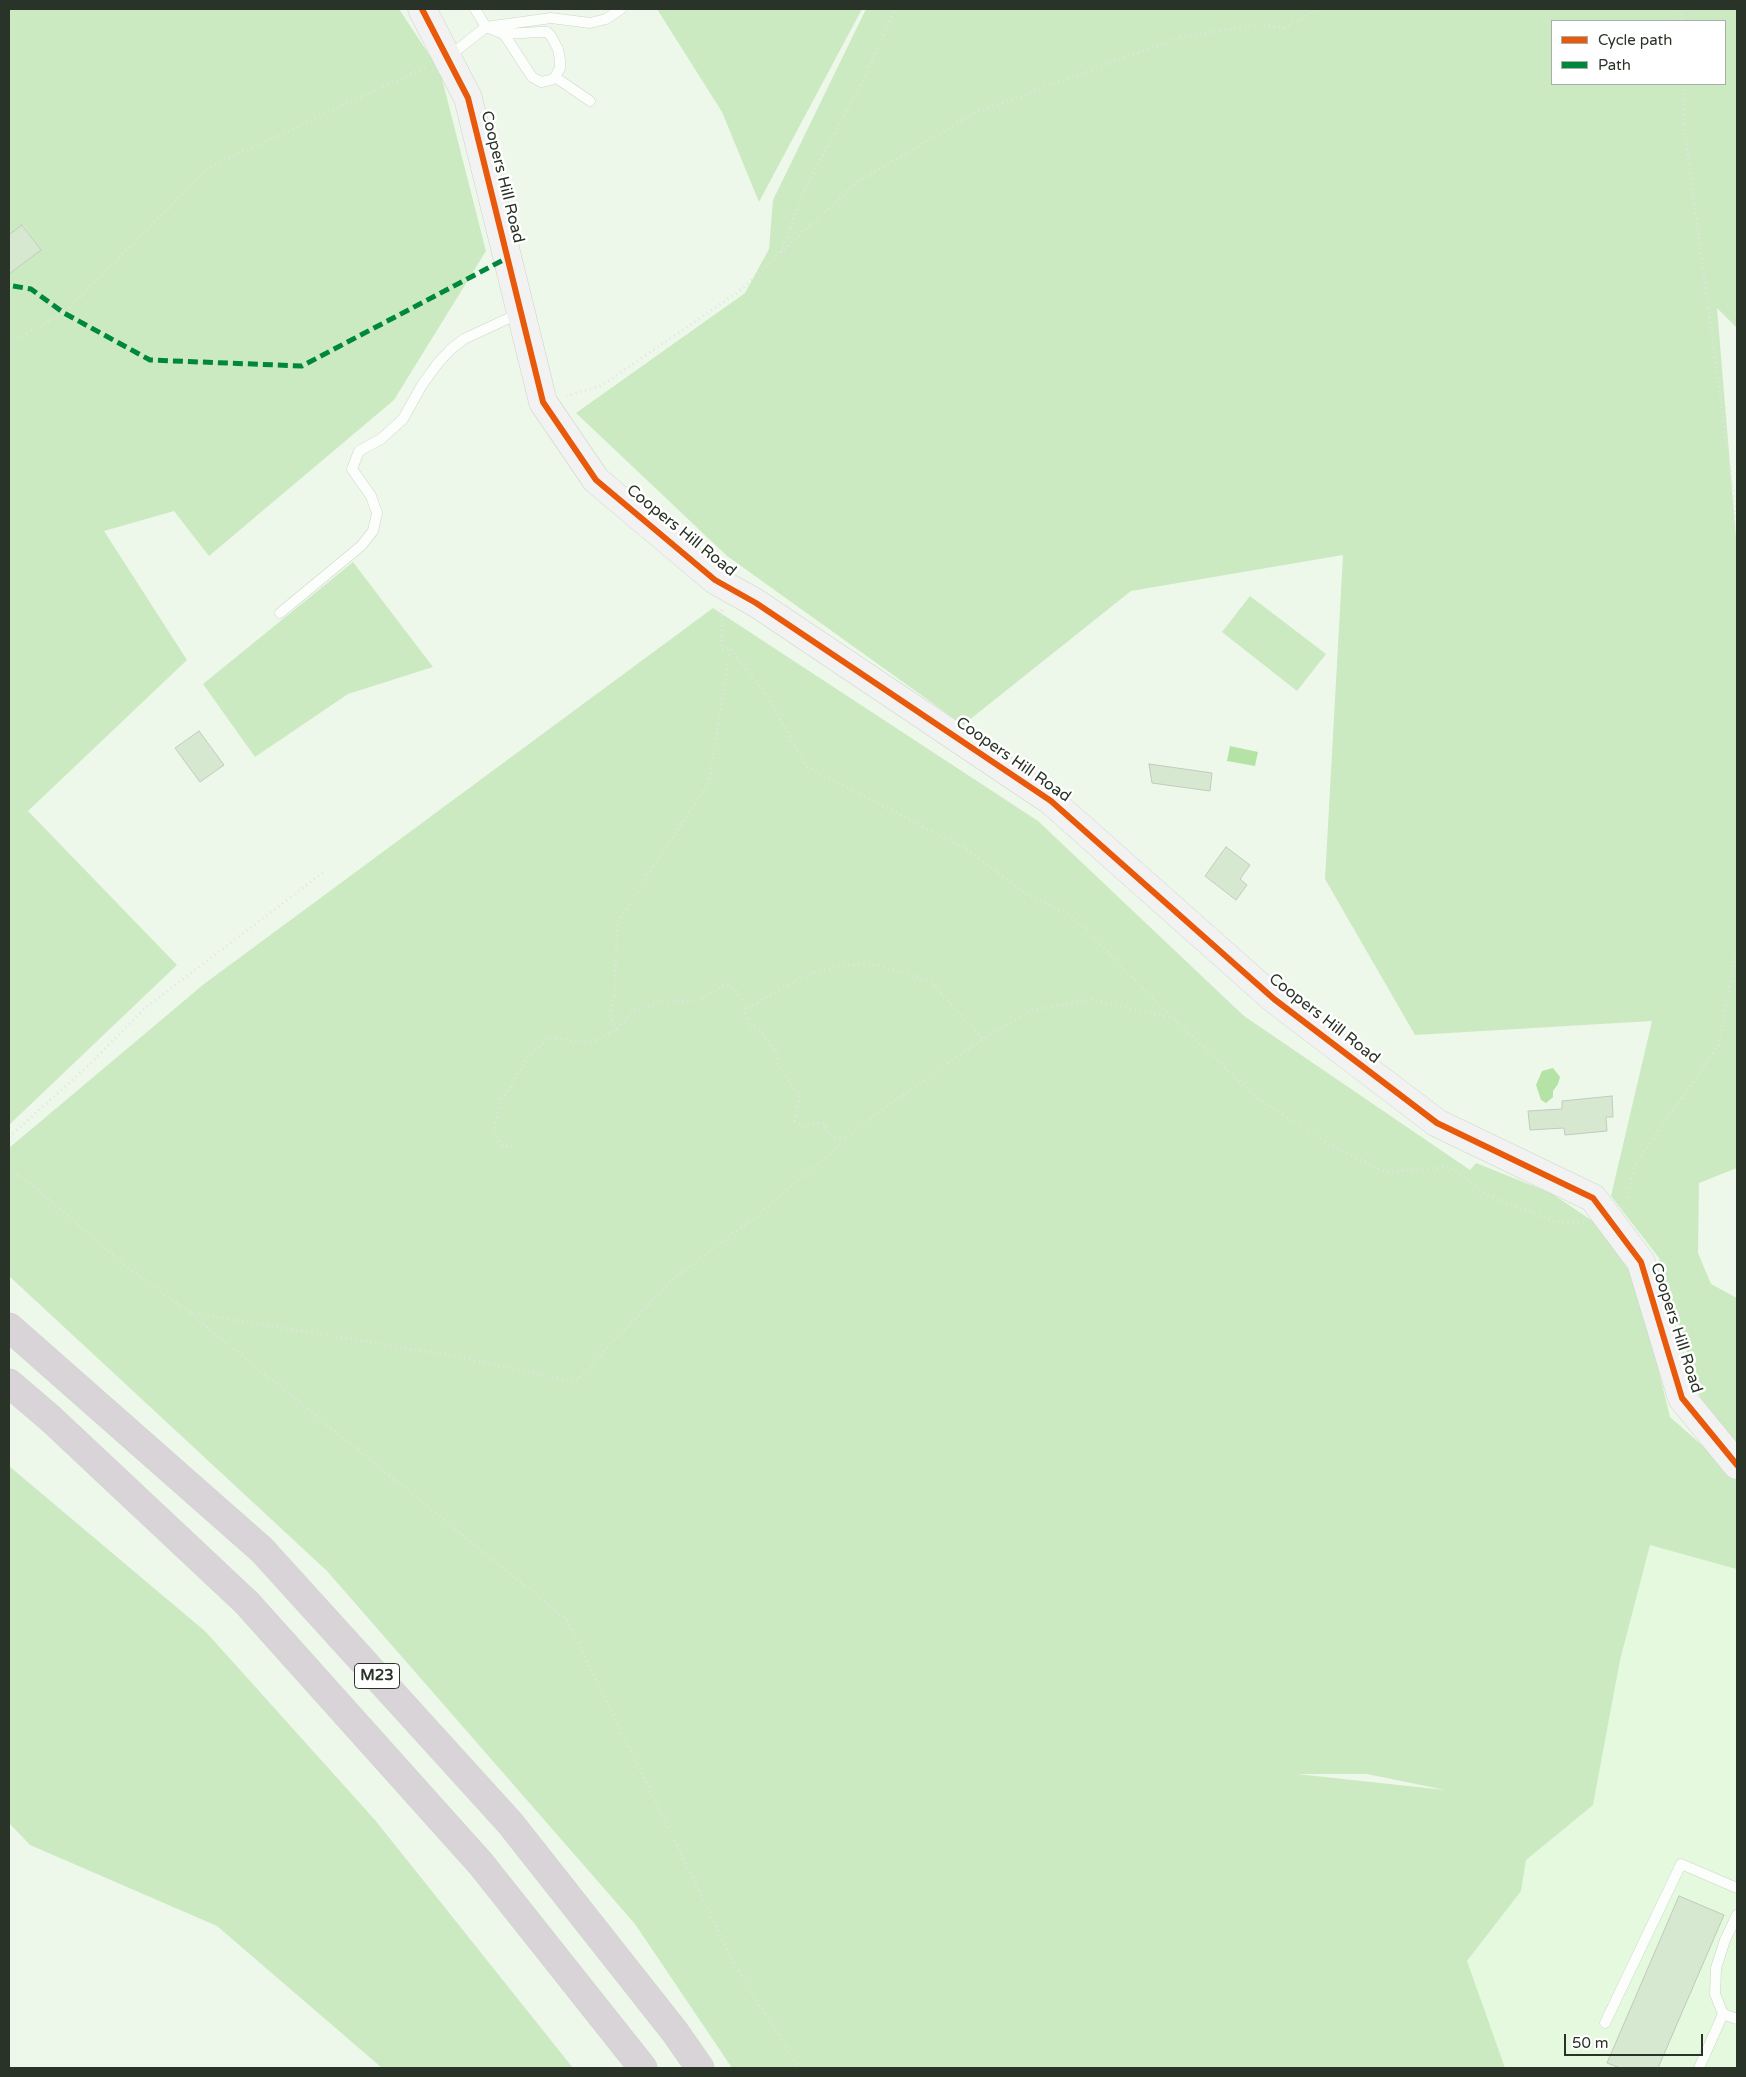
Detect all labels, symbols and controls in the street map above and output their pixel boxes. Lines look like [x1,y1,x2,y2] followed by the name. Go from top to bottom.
[1551,20,1726,85] legend
[1598,31,1672,49] text: Cycle path
[1598,56,1631,74] text: Path
[476,109,528,245] street label: Coopers Hill Road
[622,481,740,581] street label: Coopers Hill Road
[952,713,1074,807] street label: Coopers Hill Road
[1265,970,1383,1068] street label: Coopers Hill Road
[1646,1261,1706,1395] street label: Coopers Hill Road
[354,1664,400,1688] road number: M23
[1566,2024,1705,2056] scale bar
[1572,2034,1609,2052] text: 50 m

